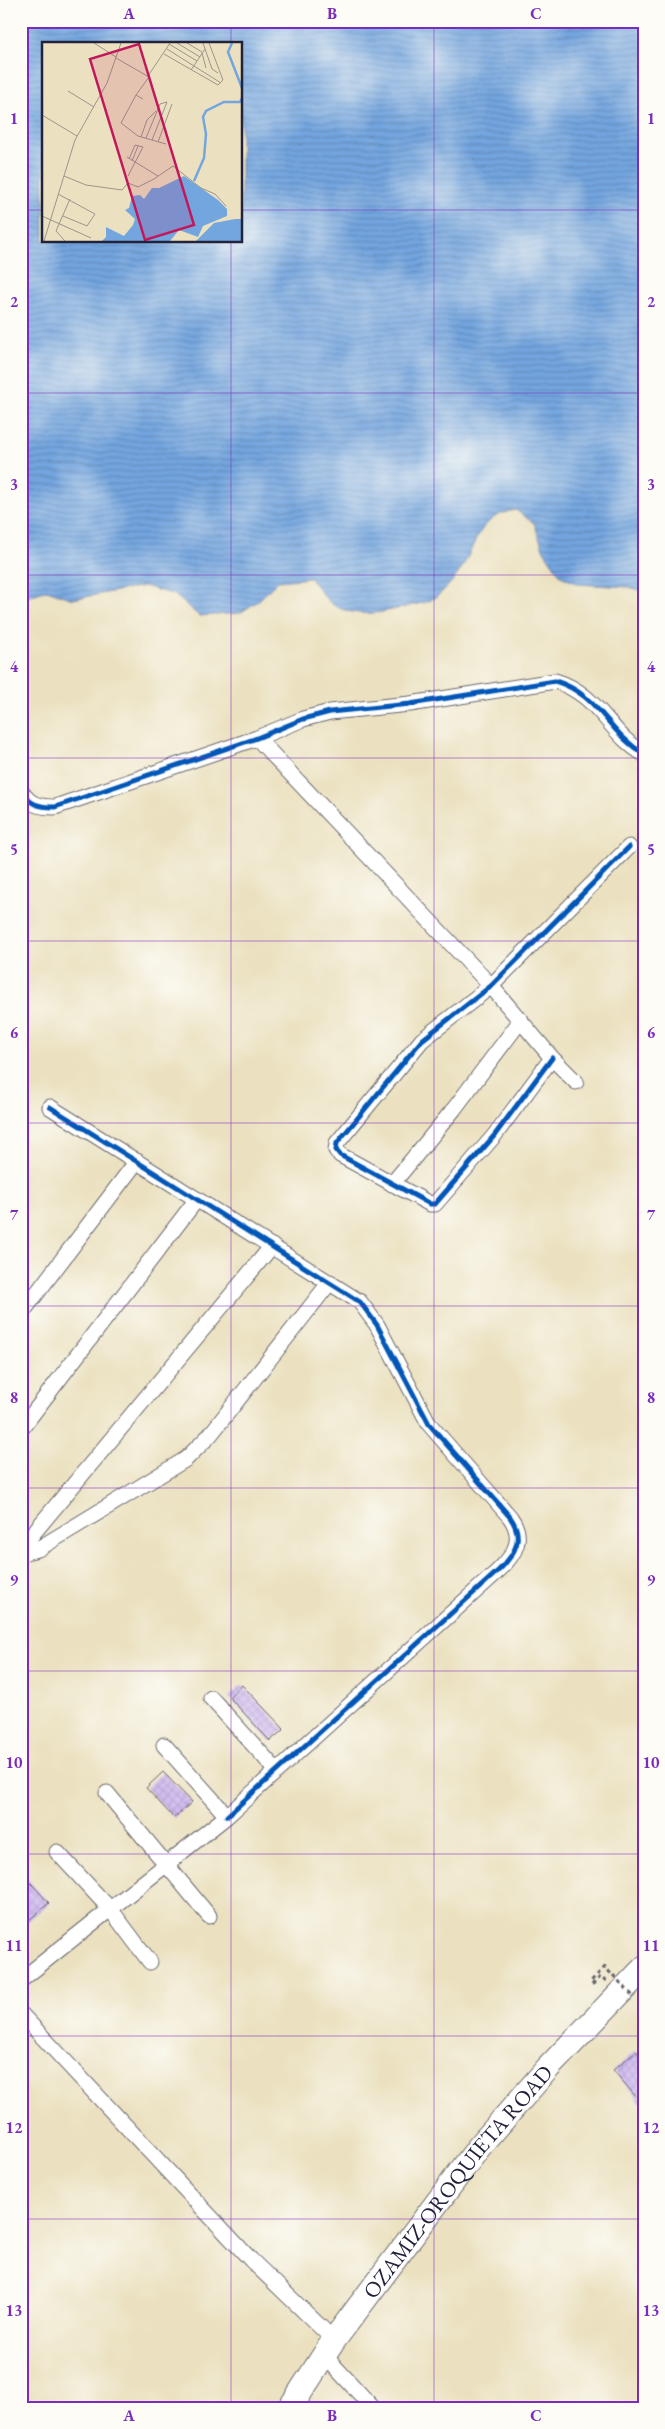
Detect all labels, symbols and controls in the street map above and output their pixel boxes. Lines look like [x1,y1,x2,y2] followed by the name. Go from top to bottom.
[122,3,135,24] text: A
[327,3,337,24] text: B
[530,3,542,24] text: C
[42,42,242,242] inset map
[10,108,18,129] text: 1
[647,108,655,129] text: 1
[10,291,19,312] text: 2
[647,291,656,312] text: 2
[10,474,18,495] text: 3
[647,474,655,495] text: 3
[10,656,19,677] text: 4
[647,656,656,677] text: 4
[10,839,18,860] text: 5
[647,839,655,860] text: 5
[10,1022,19,1043] text: 6
[647,1022,656,1043] text: 6
[10,1204,19,1225] text: 7
[647,1204,656,1225] text: 7
[10,1387,18,1408] text: 8
[647,1387,655,1408] text: 8
[10,1569,19,1590] text: 9
[647,1569,656,1590] text: 9
[6,1752,23,1773] text: 10
[643,1752,660,1773] text: 10
[6,1935,22,1956] text: 11
[643,1935,659,1956] text: 11
[356,2059,559,2304] street label: OZAMIZ-OROQUIETA ROAD
[6,2117,23,2138] text: 12
[643,2117,660,2138] text: 12
[6,2300,22,2321] text: 13
[643,2300,659,2321] text: 13
[122,2405,135,2426] text: A
[327,2405,337,2426] text: B
[530,2405,542,2426] text: C

